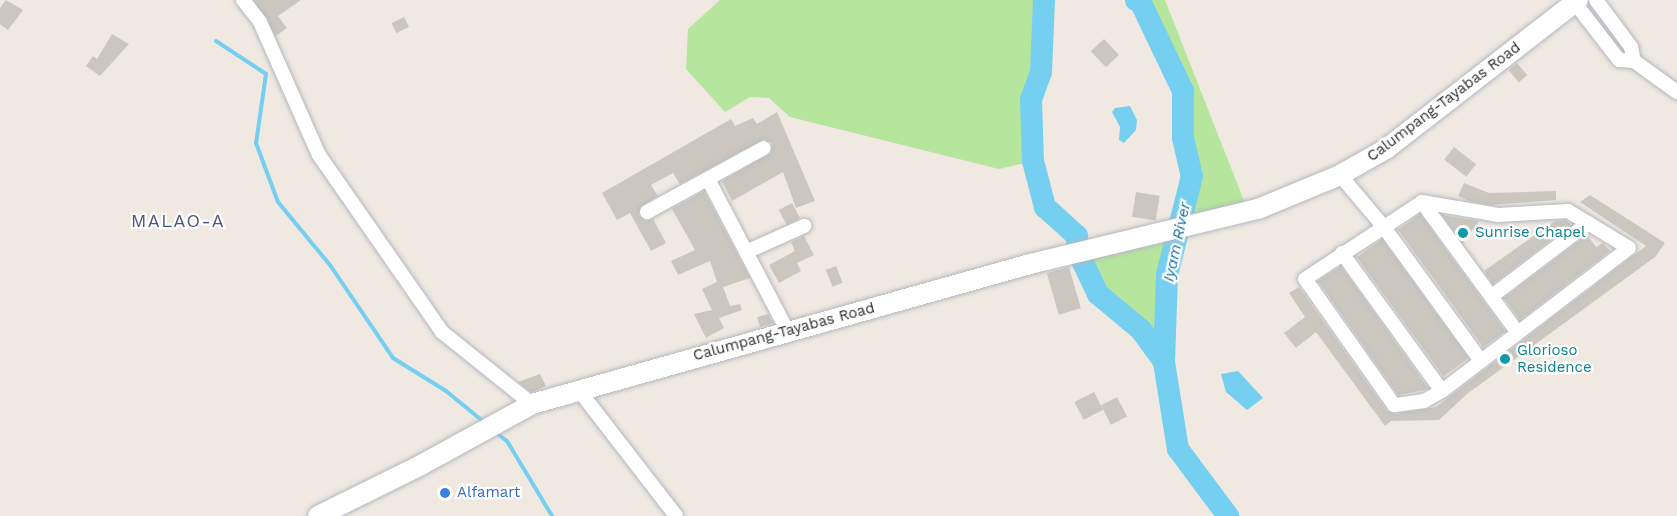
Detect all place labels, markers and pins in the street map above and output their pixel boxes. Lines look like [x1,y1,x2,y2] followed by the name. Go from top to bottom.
[1475,224,1586,242] place label: Sunrise Chapel
[1456,226,1470,240] marker: Sunrise Chapel
[1517,341,1592,376] place label: Glorioso Residence
[1498,352,1512,366] marker: Glorioso Residence
[457,484,520,502] place label: Alfamart
[438,486,452,500] marker: Alfamart

